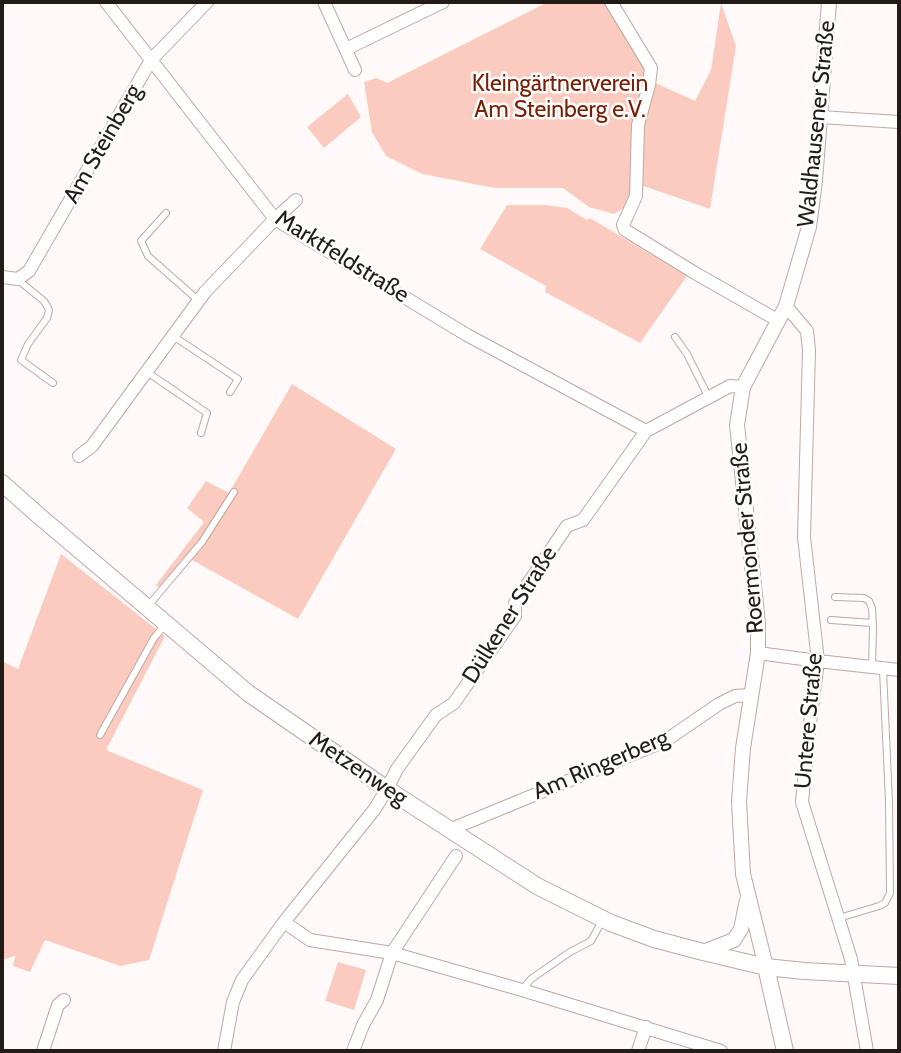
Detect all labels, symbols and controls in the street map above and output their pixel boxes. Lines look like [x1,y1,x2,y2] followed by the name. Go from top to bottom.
[792,19,842,229] street label: Waldhausener Straße
[472,70,648,124] park label: Kleingärtnerverein Am Steinberg e.V.
[58,80,148,208] street label: Am Steinberg
[270,205,414,309] street label: Marktfeldstraße
[726,441,770,635] street label: Roermonder Straße
[457,541,563,689] street label: Dülkener Straße
[789,652,829,790] street label: Untere Straße
[529,724,673,806] street label: Am Ringerberg
[304,726,412,812] street label: Metzenweg

